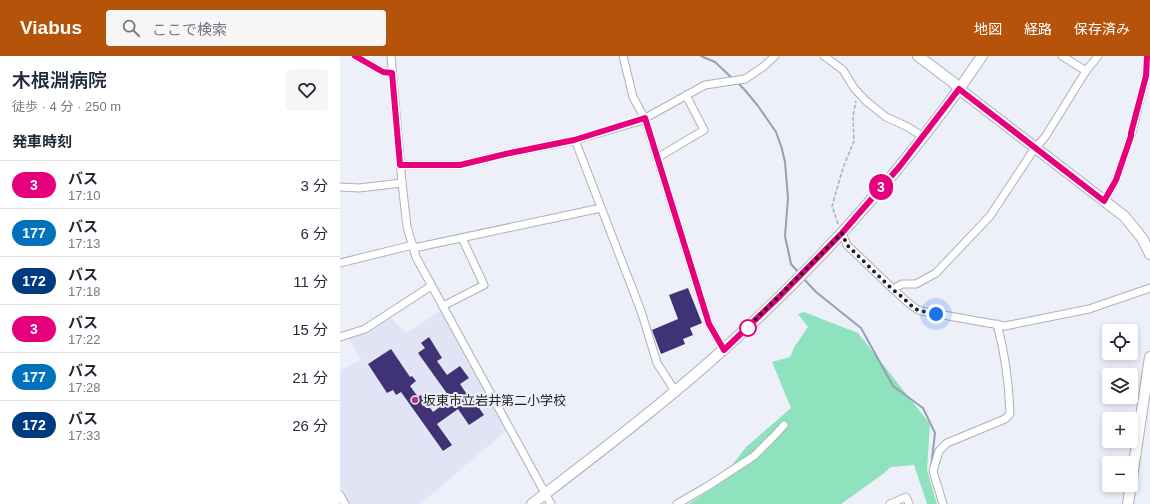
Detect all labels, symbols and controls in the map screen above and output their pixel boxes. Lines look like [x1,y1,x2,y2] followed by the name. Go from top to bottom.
[106,10,386,46] search box
[20,17,82,38] text: Viabus
[120,17,142,39] icon: search
[152,21,227,38] text: ここで検索
[974,21,1002,37] text: 地図
[1024,21,1052,37] text: 経路
[1074,21,1130,37] text: 保存済み
[286,69,328,111] button: heart
[12,70,107,91] text: 木根淵病院
[12,99,121,114] text: 徒歩 · 4 分 · 250 m
[12,133,72,150] text: 発車時刻
[68,170,98,187] text: バス
[868,174,894,200] line badge: 3
[30,177,38,193] text: 3
[300,177,328,194] text: 3 分
[877,179,885,195] text: 3
[68,188,101,203] text: 17:10
[68,218,98,235] text: バス
[22,225,46,241] text: 177
[300,225,328,242] text: 6 分
[68,236,101,251] text: 17:13
[68,266,98,283] text: バス
[22,273,46,289] text: 172
[293,273,328,290] text: 11 分
[68,284,101,299] text: 17:18
[926,304,946,324] your location
[68,314,98,331] text: バス
[739,319,757,337] unlabelled marker
[30,321,38,337] text: 3
[292,321,328,338] text: 15 分
[1102,324,1138,492] map controls
[1102,324,1138,360] button: locate
[68,332,101,347] text: 17:22
[68,362,98,379] text: バス
[1102,368,1138,404] button: layers
[22,369,46,385] text: 177
[292,369,328,386] text: 21 分
[68,380,101,395] text: 17:28
[423,393,566,408] place label: 坂東市立岩井第二小学校
[410,395,420,405] marker: 坂東市立岩井第二小学校
[68,410,98,427] text: バス
[1102,412,1138,448] button: +
[22,417,46,433] text: 172
[292,417,328,434] text: 26 分
[68,428,101,443] text: 17:33
[1102,456,1138,492] button: −

